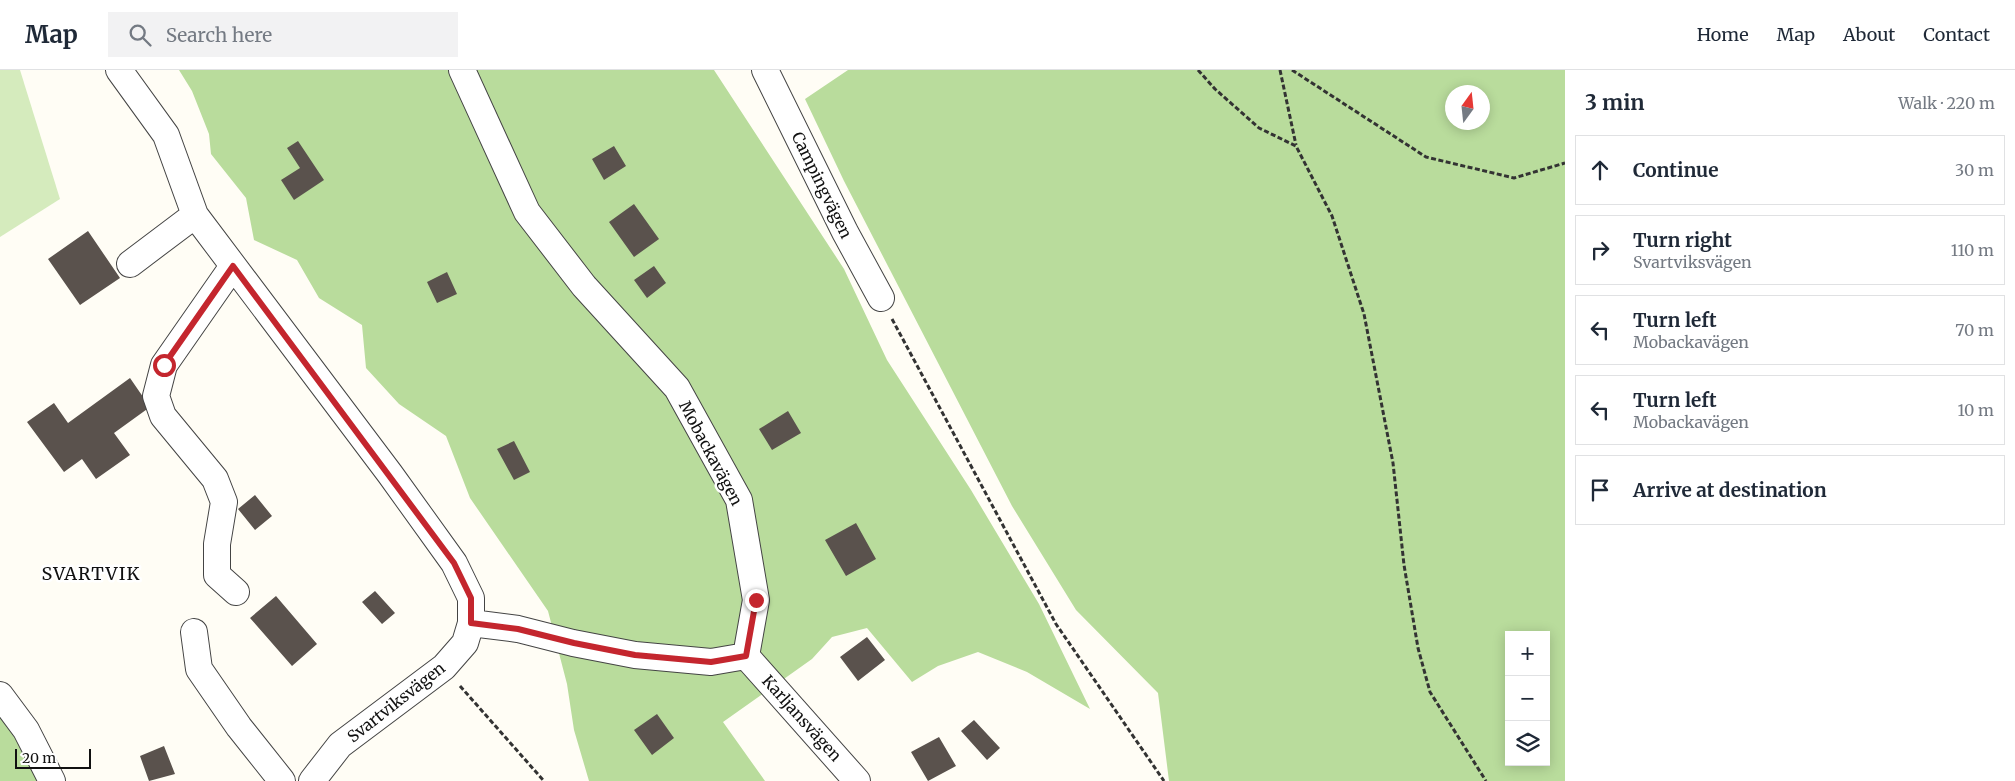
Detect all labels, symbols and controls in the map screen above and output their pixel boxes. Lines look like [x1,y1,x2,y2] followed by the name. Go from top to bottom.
[108,12,458,57] search box
[25,19,78,50] text: Map
[126,21,154,49] icon: search
[166,23,272,47] text: Search here
[1697,23,1749,46] text: Home
[1777,23,1815,46] text: Map
[1843,23,1895,46] text: About
[1923,23,1990,46] text: Contact
[1445,85,1490,130] north arrow
[1585,89,1644,116] text: 3 min
[1898,93,1995,113] text: Walk · 220 m
[788,128,857,242] street label: Campingvägen
[1586,156,1614,184] icon: ahead
[1633,158,1719,182] text: Continue
[1955,160,1994,180] text: 30 m
[1633,228,1732,252] text: Turn right
[1586,236,1614,264] icon: right
[1951,240,1994,260] text: 110 m
[1633,252,1752,272] text: Svartviksvägen
[1633,308,1717,332] text: Turn left
[1586,316,1614,344] icon: left
[1955,320,1994,340] text: 70 m
[1633,332,1749,352] text: Mobackavägen
[153,354,176,377] route start
[1633,388,1717,412] text: Turn left
[1586,396,1614,424] icon: left
[675,397,747,509] street label: Mobackavägen
[1957,400,1994,420] text: 10 m
[1633,412,1749,432] text: Mobackavägen
[1586,476,1614,504] icon: arrive
[1633,478,1827,502] text: Arrive at destination
[42,562,140,585] district label: SVARTVIK
[745,589,768,612] route end
[1505,631,1550,766] map controls
[1505,631,1550,676] button: +
[343,657,449,746] street label: Svartviksvägen
[758,671,846,766] street label: Karljansvägen
[1505,676,1550,721] button: −
[1505,721,1550,766] button: layers
[15,746,91,769] scale bar
[22,749,56,767] text: 20 m

